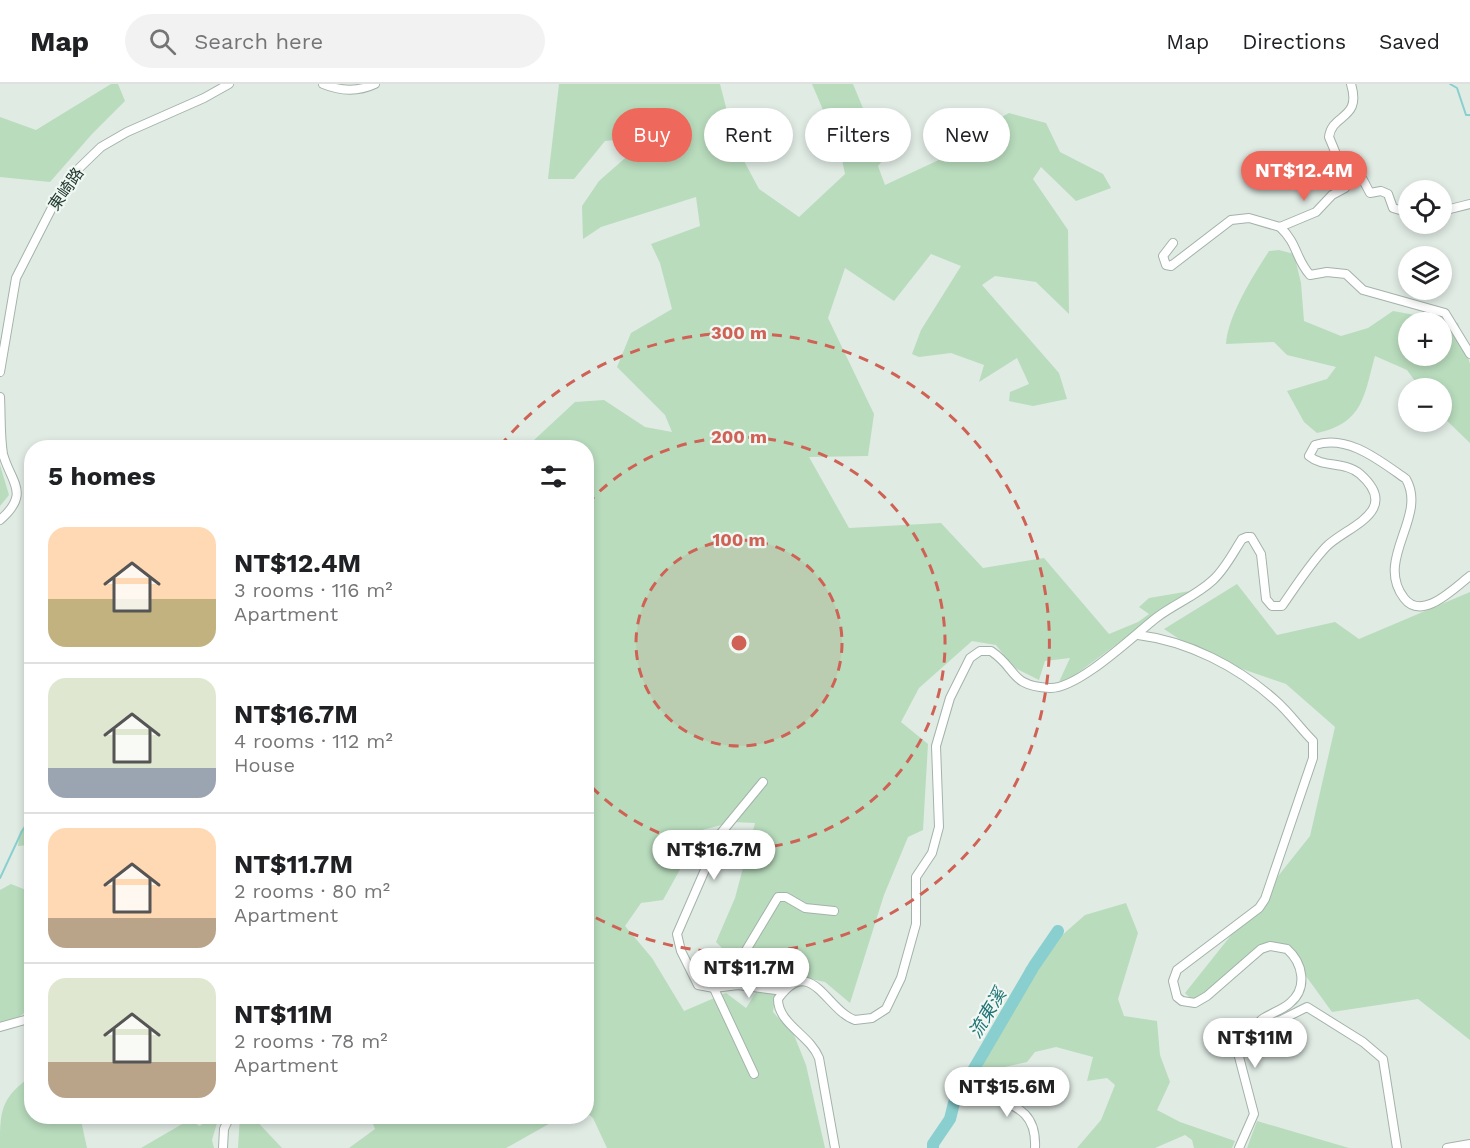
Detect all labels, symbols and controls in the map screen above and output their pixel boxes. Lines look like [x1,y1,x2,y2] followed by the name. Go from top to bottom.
[125,14,545,68] search box
[30,25,89,58] text: Map
[146,25,179,58] icon: search
[194,29,323,54] text: Search here
[1166,29,1209,54] text: Map
[1242,29,1346,54] text: Directions
[1379,29,1440,54] text: Saved
[612,108,692,162] chip: Buy
[704,108,793,162] chip: Rent
[805,108,911,162] chip: Filters
[923,108,1010,162] chip: New
[1242,151,1366,202] pin: NT$12.4M
[1255,158,1353,182] text: NT$12.4M
[44,164,88,214] street label: 東崎路
[1398,180,1452,432] map controls
[1398,180,1452,234] button: locate
[1398,246,1452,300] button: layers
[1398,312,1452,366] button: +
[711,322,767,343] text: 300 m
[1398,378,1452,432] button: −
[711,426,767,447] text: 200 m
[537,460,570,493] icon: filters
[48,461,156,491] text: 5 homes
[712,529,766,550] text: 100 m
[234,548,361,578] text: NT$12.4M
[96,551,168,623] icon: home
[234,578,393,602] text: 3 rooms · 116 m²
[234,602,338,626] text: Apartment
[729,633,749,653] centre of rings
[234,699,358,729] text: NT$16.7M
[96,702,168,774] icon: home
[234,729,393,753] text: 4 rooms · 112 m²
[234,753,295,777] text: House
[652,830,776,881] pin: NT$16.7M
[666,837,762,861] text: NT$16.7M
[234,849,353,879] text: NT$11.7M
[96,852,168,924] icon: home
[234,879,390,903] text: 2 rooms · 80 m²
[234,903,338,927] text: Apartment
[687,948,811,999] pin: NT$11.7M
[703,955,795,979] text: NT$11.7M
[964,982,1011,1042] water label: 流東溪
[234,999,333,1029] text: NT$11M
[96,1002,168,1074] icon: home
[1206,1018,1304,1069] pin: NT$11M
[1217,1025,1293,1049] text: NT$11M
[234,1029,388,1053] text: 2 rooms · 78 m²
[234,1053,338,1077] text: Apartment
[945,1067,1069,1118] pin: NT$15.6M
[959,1074,1055,1098] text: NT$15.6M

